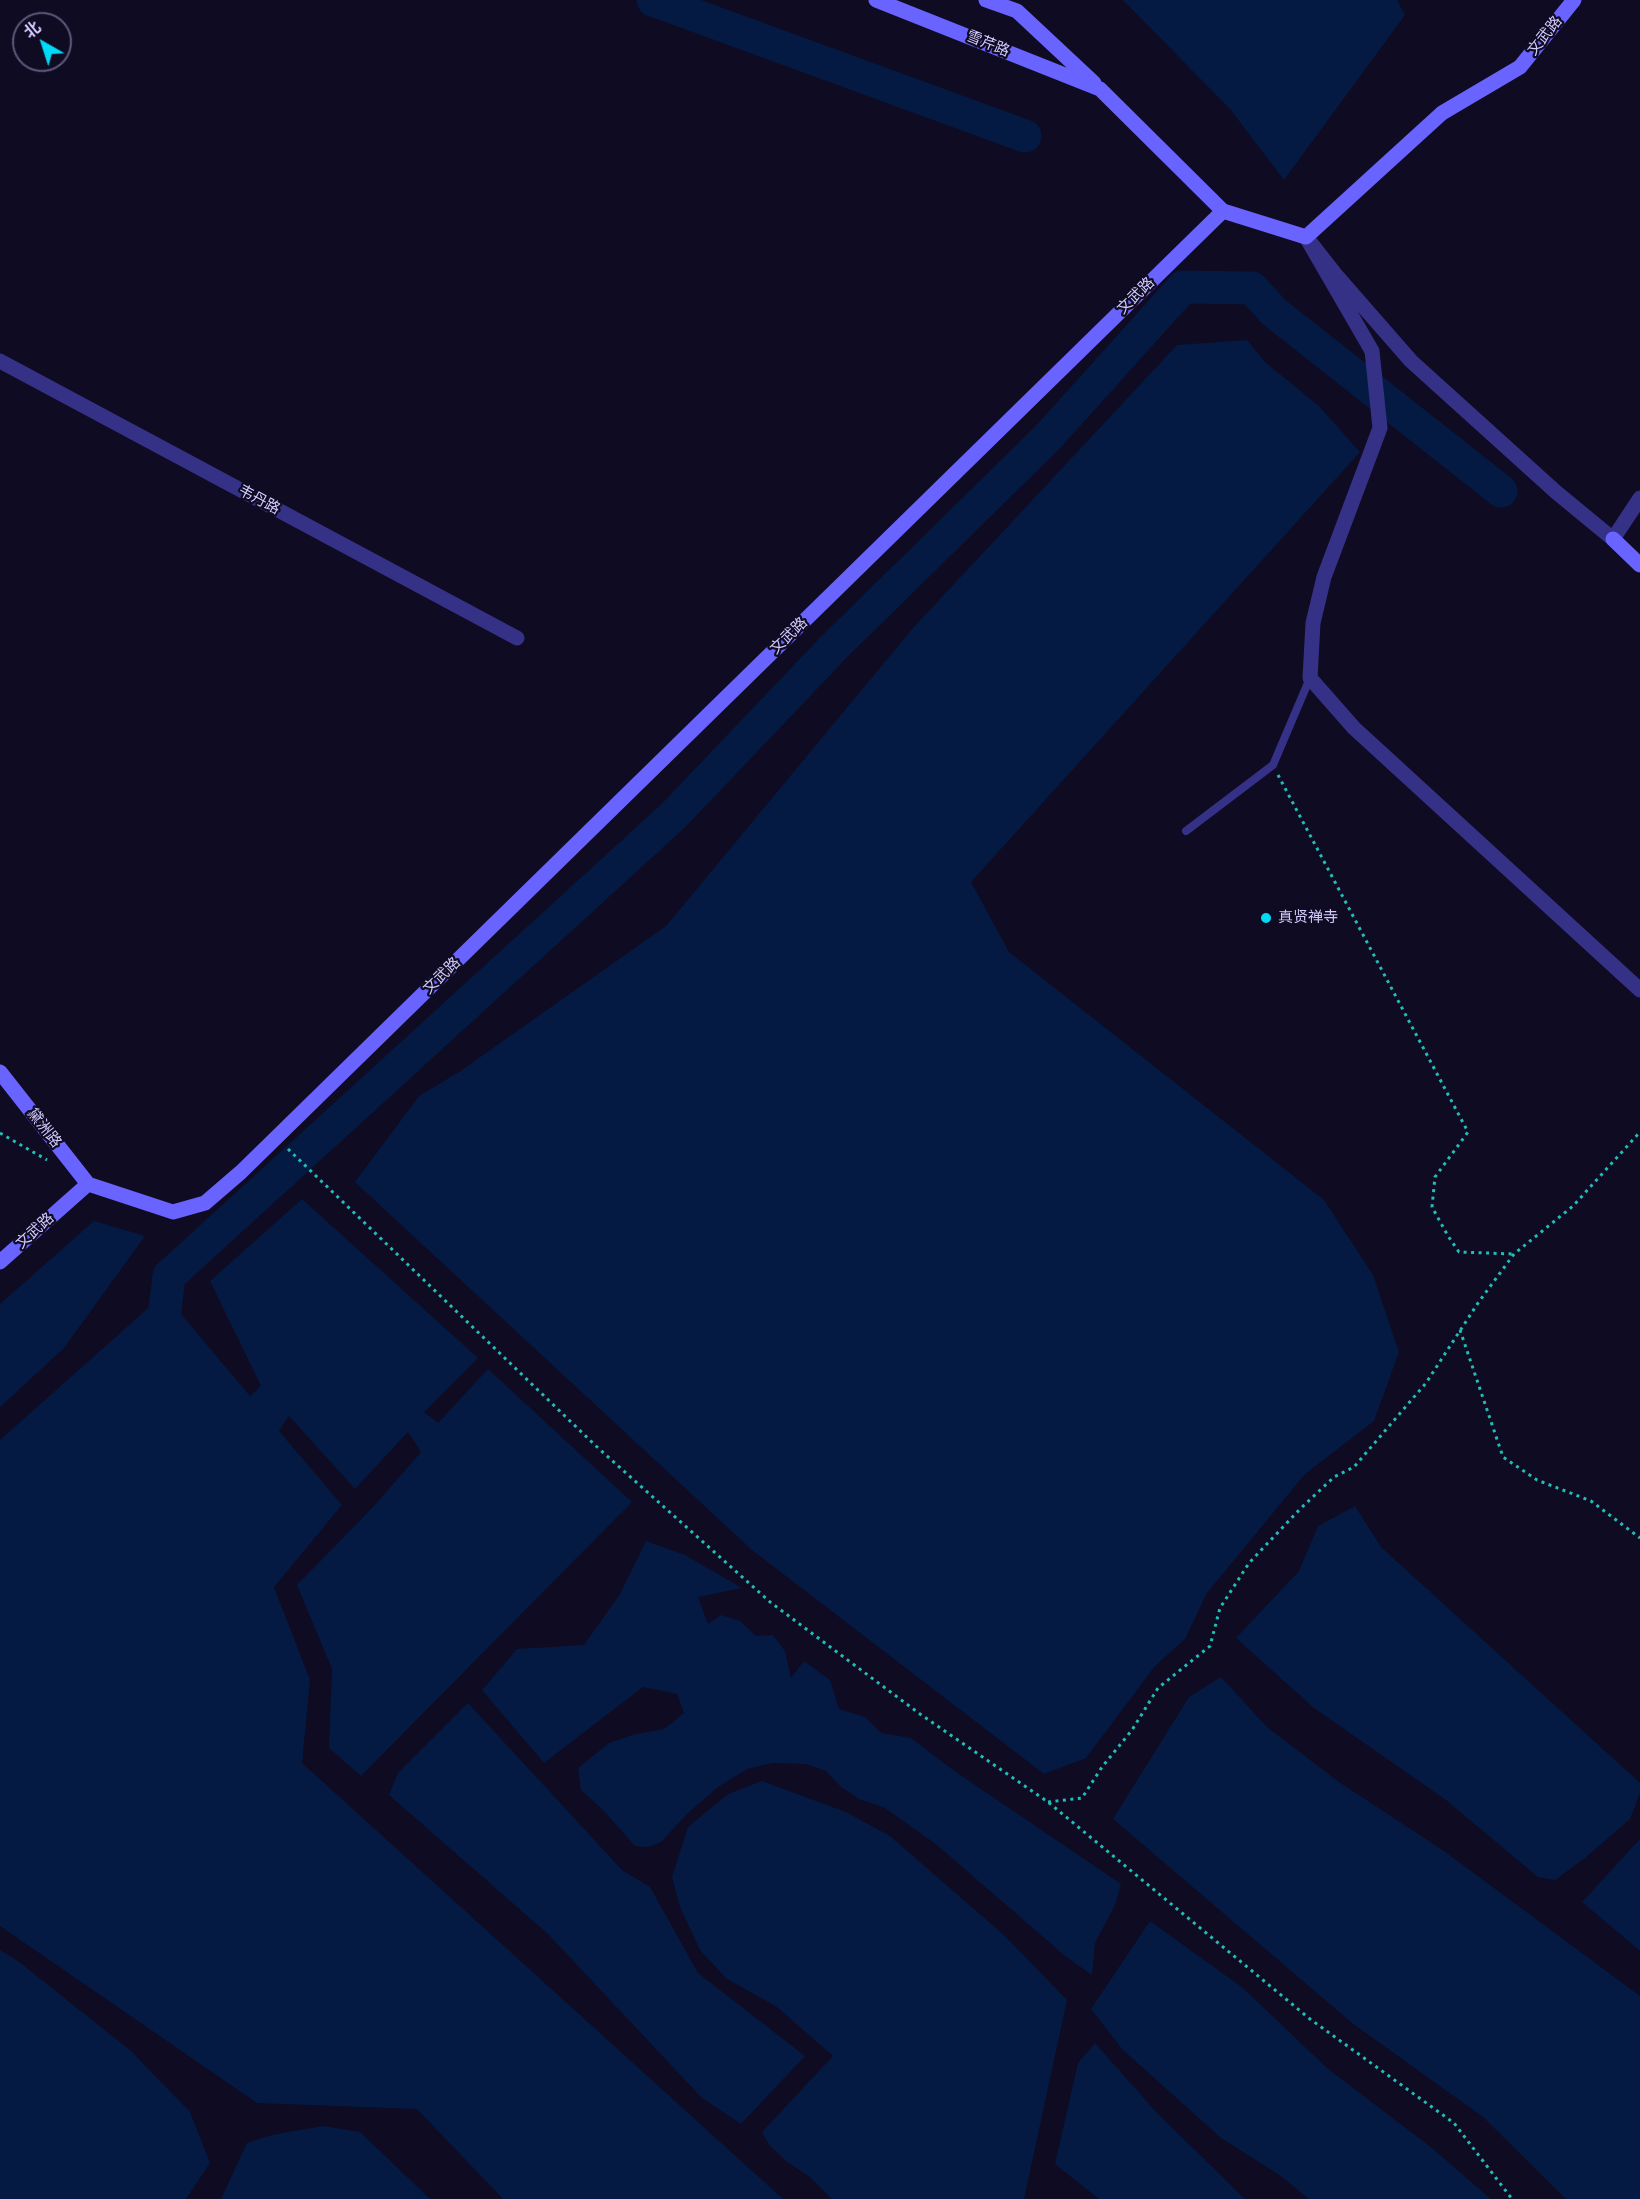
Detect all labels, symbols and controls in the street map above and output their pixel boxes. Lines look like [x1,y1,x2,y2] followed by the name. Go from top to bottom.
[12,12,72,72] north arrow
[1524,13,1566,59] street label: 文武路
[19,16,45,43] text: 北
[964,27,1012,61] street label: 雪芹路
[1114,274,1158,318] street label: 文武路
[235,481,283,519] street label: 韦丹路
[767,614,811,658] street label: 文武路
[1278,909,1338,927] place label: 真贤禅寺
[1259,911,1273,925] marker: 真贤禅寺
[420,954,464,998] street label: 文武路
[23,1105,65,1151] street label: 黛洲路
[12,1209,58,1253] street label: 文武路

